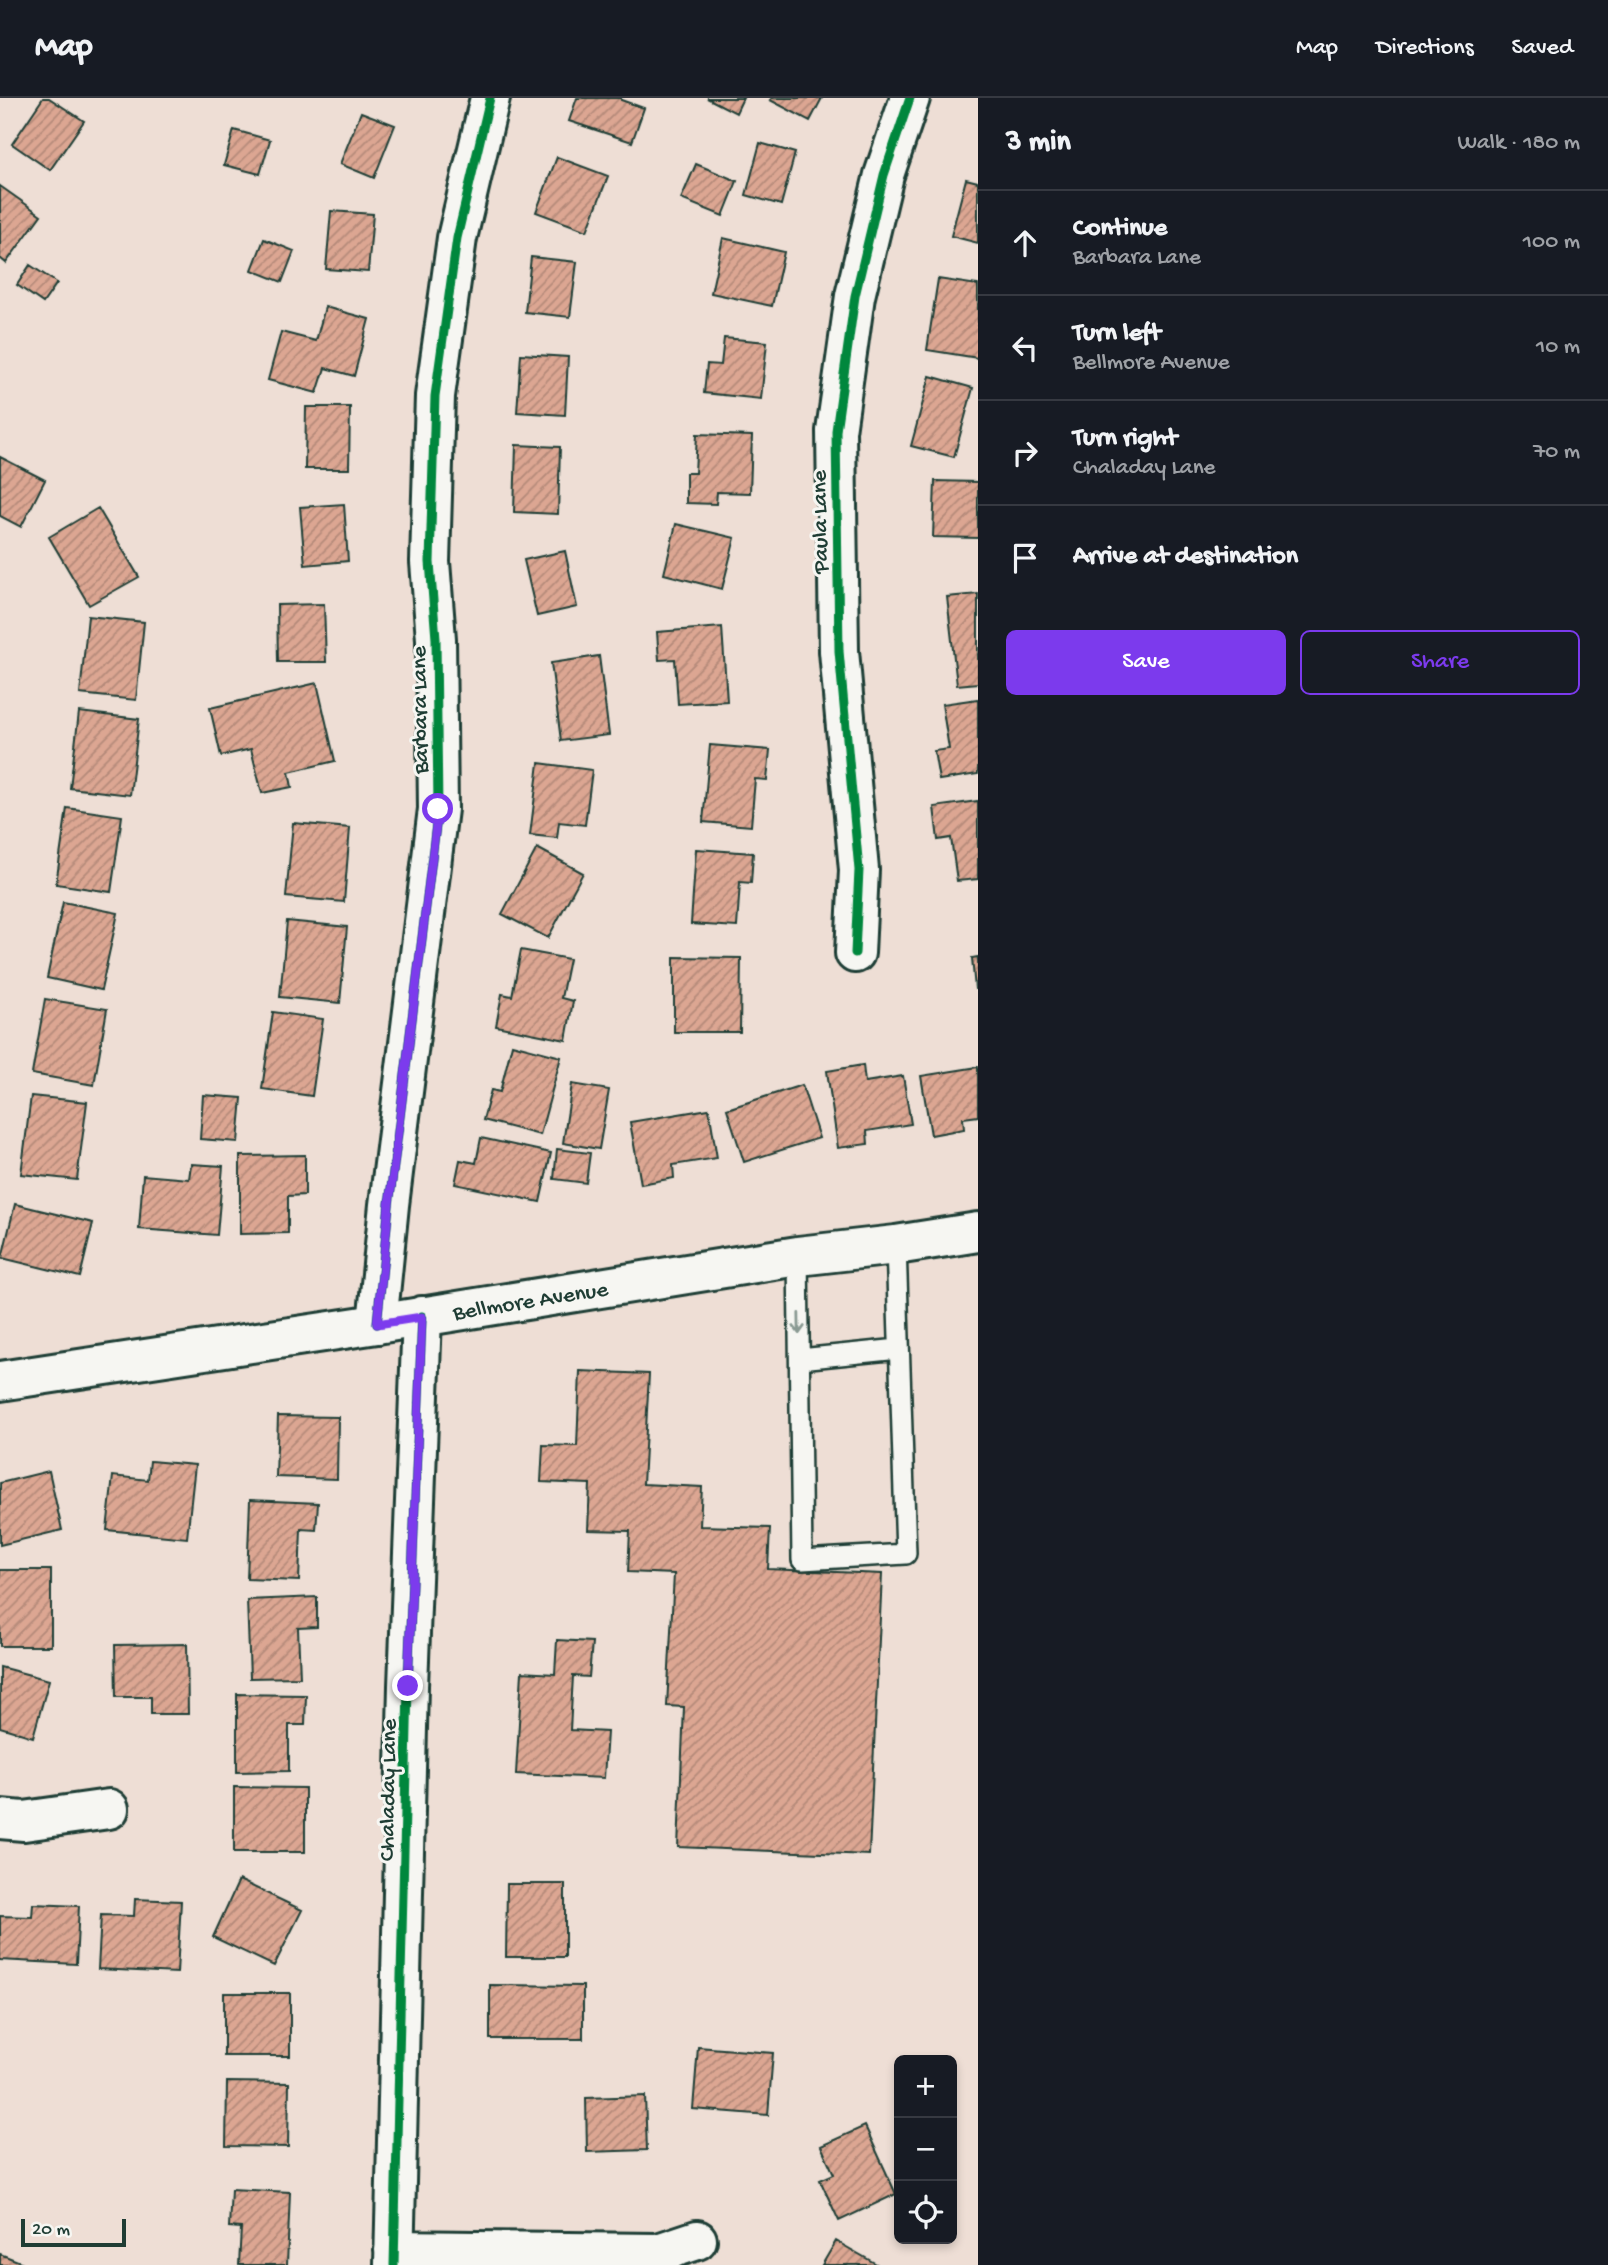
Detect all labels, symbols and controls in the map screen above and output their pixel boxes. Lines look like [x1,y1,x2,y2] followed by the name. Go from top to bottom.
[35,29,92,67] text: Map
[1296,34,1338,63] text: Map
[1376,34,1474,63] text: Directions
[1512,34,1573,63] text: Saved
[1006,126,1071,161] text: 3 min
[1458,130,1580,157] text: Walk · 180 m
[1073,214,1167,245] text: Continue
[1006,224,1044,262] icon: ahead
[1523,229,1580,256] text: 100 m
[1073,245,1201,272] text: Barbara Lane
[1073,319,1161,350] text: Turn left
[1006,329,1044,367] icon: left
[1536,334,1580,361] text: 10 m
[1073,350,1230,377] text: Bellmore Avenue
[1073,424,1177,455] text: Turn right
[1006,434,1044,472] icon: right
[1533,439,1580,466] text: 70 m
[1073,455,1215,482] text: Chaladay Lane
[807,469,836,575] street label: Paula Lane
[1006,539,1044,577] icon: arrive
[1073,542,1298,573] text: Arrive at destination
[1006,630,1286,695] button: Save
[1300,630,1580,695] button: Share
[407,645,436,775] street label: Barbara Lane
[422,793,453,824] route start
[450,1277,611,1328] street label: Bellmore Avenue
[792,1312,806,1335] one-way arrow
[392,1670,423,1701] route end
[375,1718,404,1862] street label: Chaladay Lane
[894,2055,957,2244] map controls
[894,2055,957,2118] button: +
[894,2118,957,2181] button: −
[894,2181,957,2244] button: locate
[21,2216,126,2248] scale bar
[32,2219,70,2242] text: 20 m

